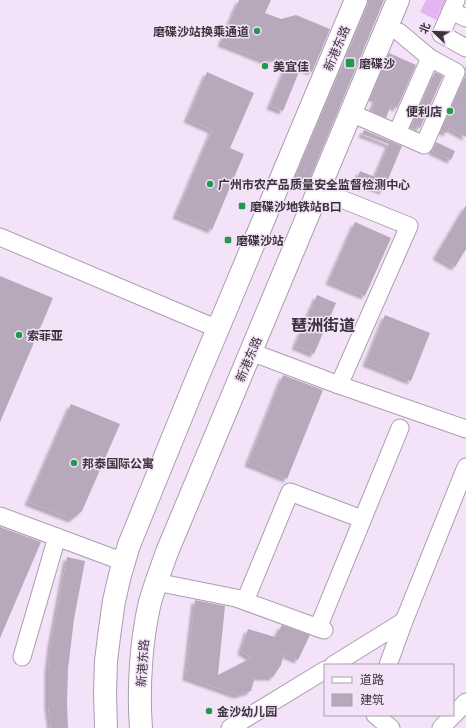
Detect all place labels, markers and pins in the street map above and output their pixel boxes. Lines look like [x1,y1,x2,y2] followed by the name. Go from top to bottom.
[153,24,249,38] place label: 磨碟沙站换乘通道
[252,26,262,36] marker: 磨碟沙站换乘通道
[359,56,395,70] place label: 磨碟沙
[344,57,356,69] marker: 磨碟沙
[273,59,309,73] place label: 美宜佳
[260,61,270,71] marker: 美宜佳
[406,104,442,118] place label: 便利店
[445,106,455,116] marker: 便利店
[218,177,410,191] place label: 广州市农产品质量安全监督检测中心
[205,179,215,189] marker: 广州市农产品质量安全监督检测中心
[250,199,342,213] place label: 磨碟沙地铁站B口
[237,201,247,211] marker: 磨碟沙地铁站B口
[236,233,284,247] place label: 磨碟沙站
[223,235,233,245] marker: 磨碟沙站
[27,328,63,342] place label: 索菲亚
[14,330,24,340] marker: 索菲亚
[82,456,154,470] place label: 邦泰国际公寓
[69,458,79,468] marker: 邦泰国际公寓
[217,704,277,718] place label: 金沙幼儿园
[204,706,214,716] marker: 金沙幼儿园

